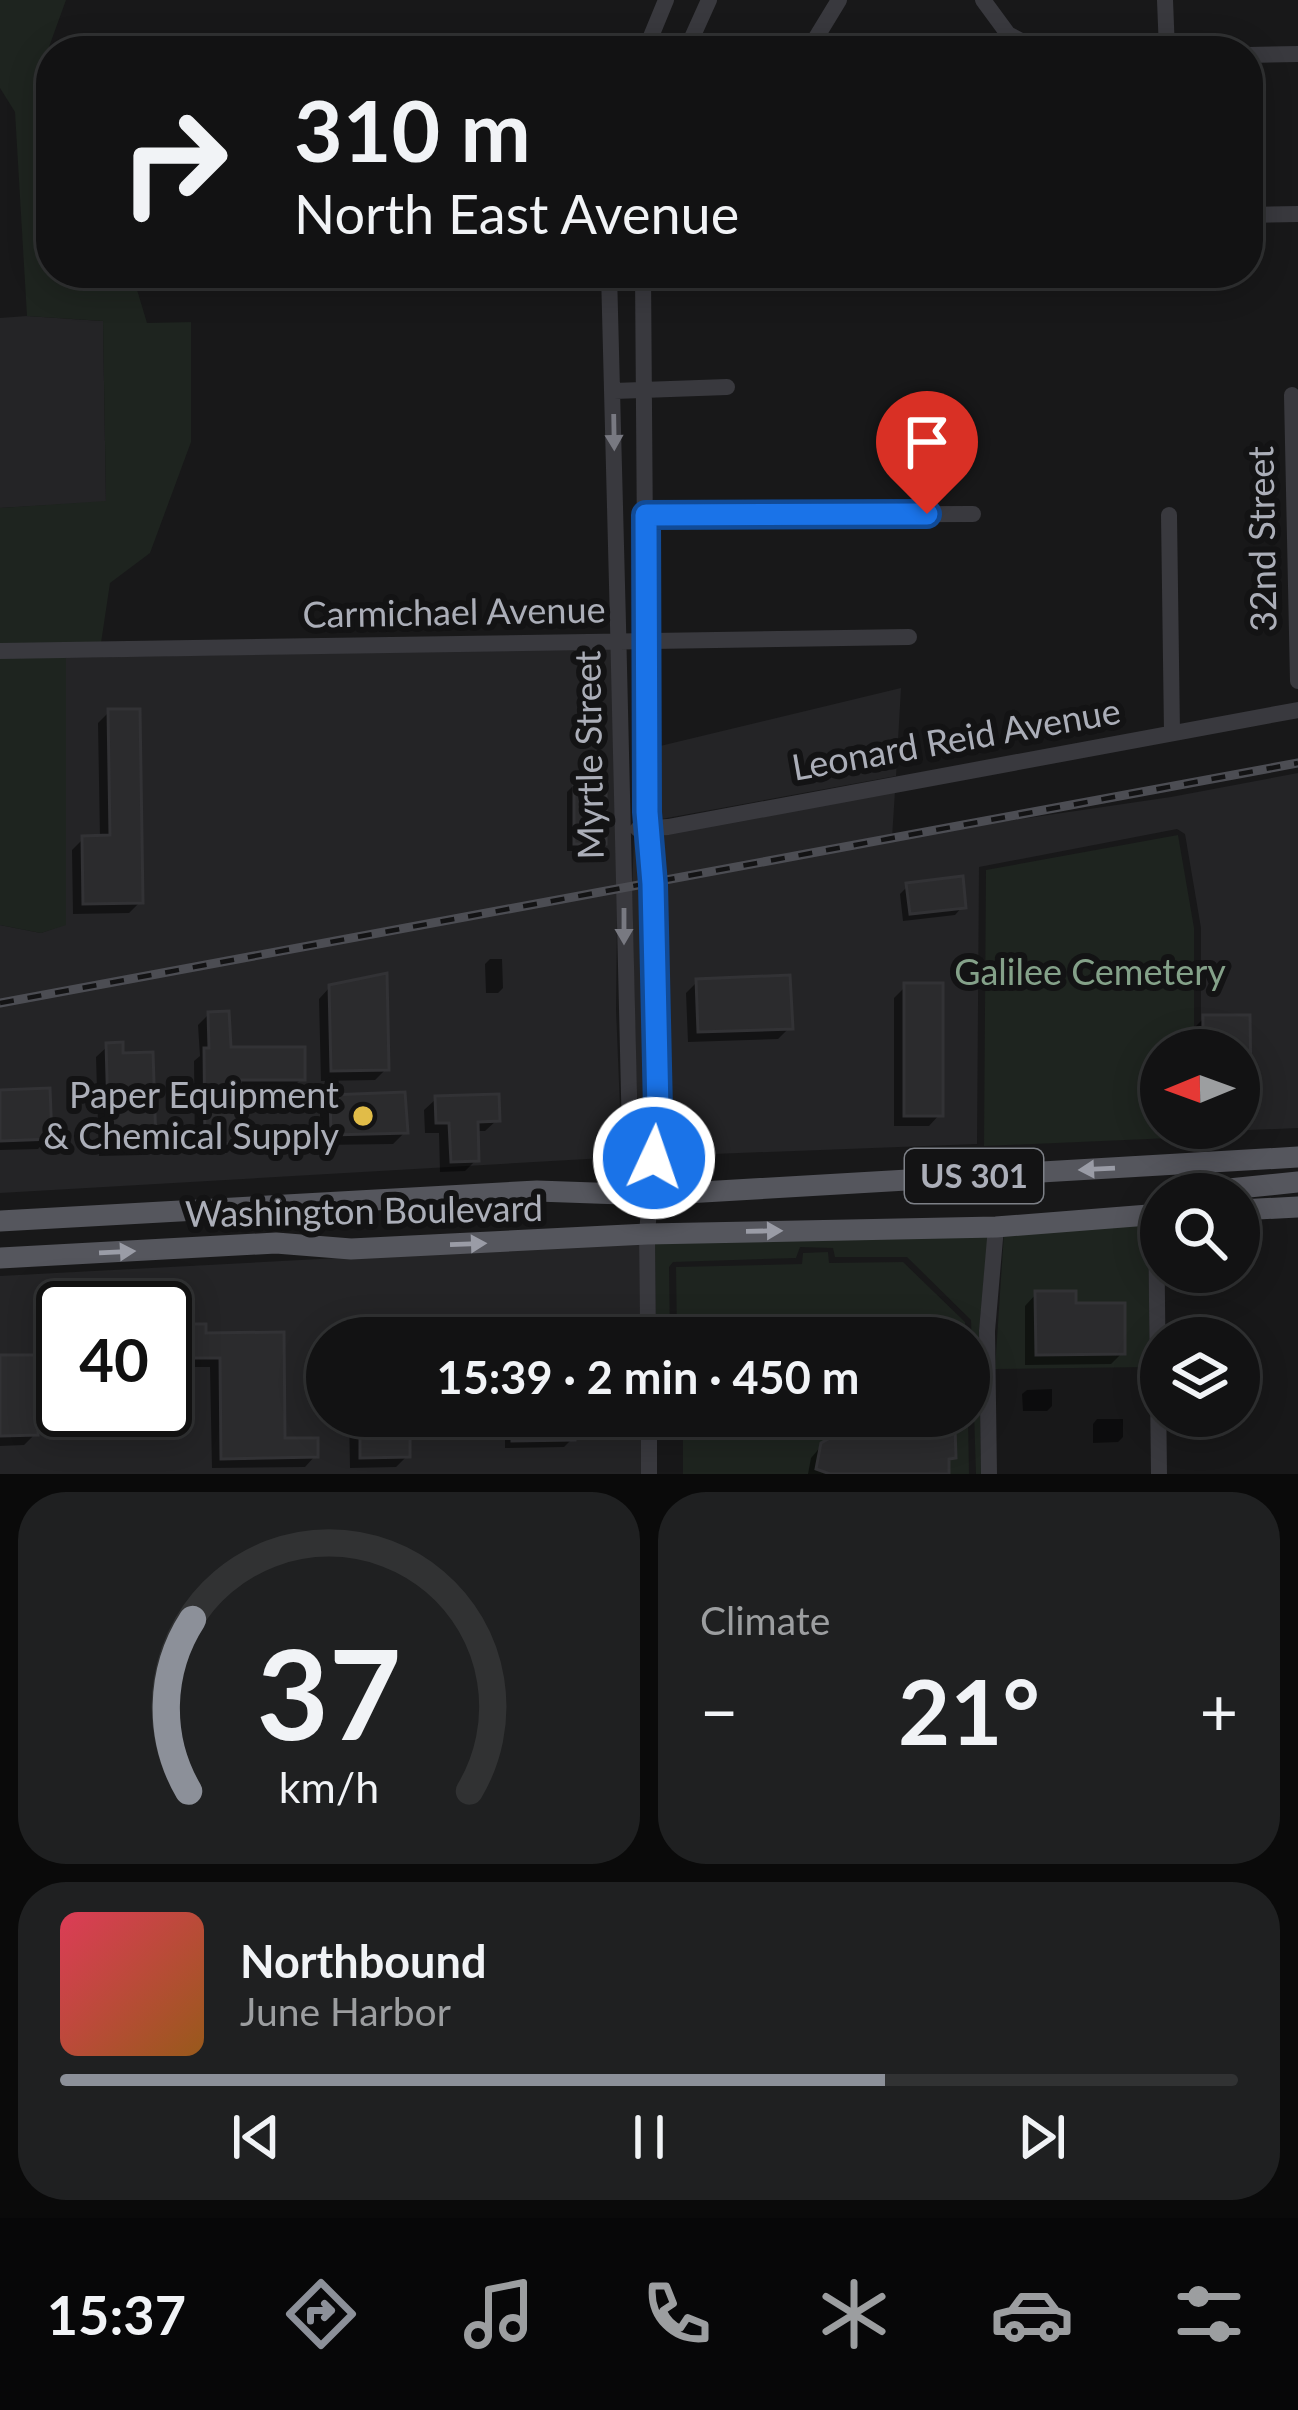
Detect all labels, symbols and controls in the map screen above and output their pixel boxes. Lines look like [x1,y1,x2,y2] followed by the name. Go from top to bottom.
[294,79,531,180] text: 310 m
[96,84,252,240] icon: right
[294,181,739,246] text: North East Avenue
[876,391,978,514] pin
[894,409,960,475] icon: arrive
[605,414,624,452] one-way arrow
[1237,446,1285,632] street label: 32nd Street
[302,586,606,636] street label: Carmichael Avenue
[564,650,612,860] street label: Myrtle Street
[788,687,1123,789] street label: Leonard Reid Avenue
[614,908,634,946] one-way arrow
[954,949,1226,993] park label: Galilee Cemetery
[1140,1029,1260,1149] north arrow
[1140,1029,1260,1437] map controls
[43,1072,339,1157] place label: Paper Equipment & Chemical Supply
[591,1095,717,1221] position arrow
[350,1103,376,1129] marker: Paper Equipment & Chemical Supply
[905,1149,1043,1203] road number: US 301
[1077,1160,1115,1179] one-way arrow
[1140,1173,1260,1293] button: search
[185,1185,543,1235] street label: Washington Boulevard
[746,1222,784,1241] one-way arrow
[450,1235,488,1254] one-way arrow
[99,1242,136,1261] one-way arrow
[36,1281,192,1437] speed limit sign: 40
[1140,1317,1260,1437] button: layers
[437,1350,859,1404] text: 15:39 · 2 min · 450 m
[700,1597,830,1643] text: Climate
[257,1617,401,1767] text: 37
[898,1656,1040,1764] text: 21°
[700,1671,738,1750] text: −
[1200,1671,1238,1750] text: +
[279,1761,379,1812] text: km/h
[240,1934,486,1988] text: Northbound
[240,1988,451,2034] text: June Harbor
[223,2104,289,2170] icon: previous
[616,2104,682,2170] icon: pause
[1009,2104,1075,2170] icon: next
[279,2272,363,2356] icon: directions
[457,2272,541,2356] icon: music
[635,2272,719,2356] icon: phone
[812,2272,896,2356] icon: climate
[990,2272,1074,2356] icon: car
[1167,2272,1251,2356] icon: filters
[47,2282,186,2347] text: 15:37

